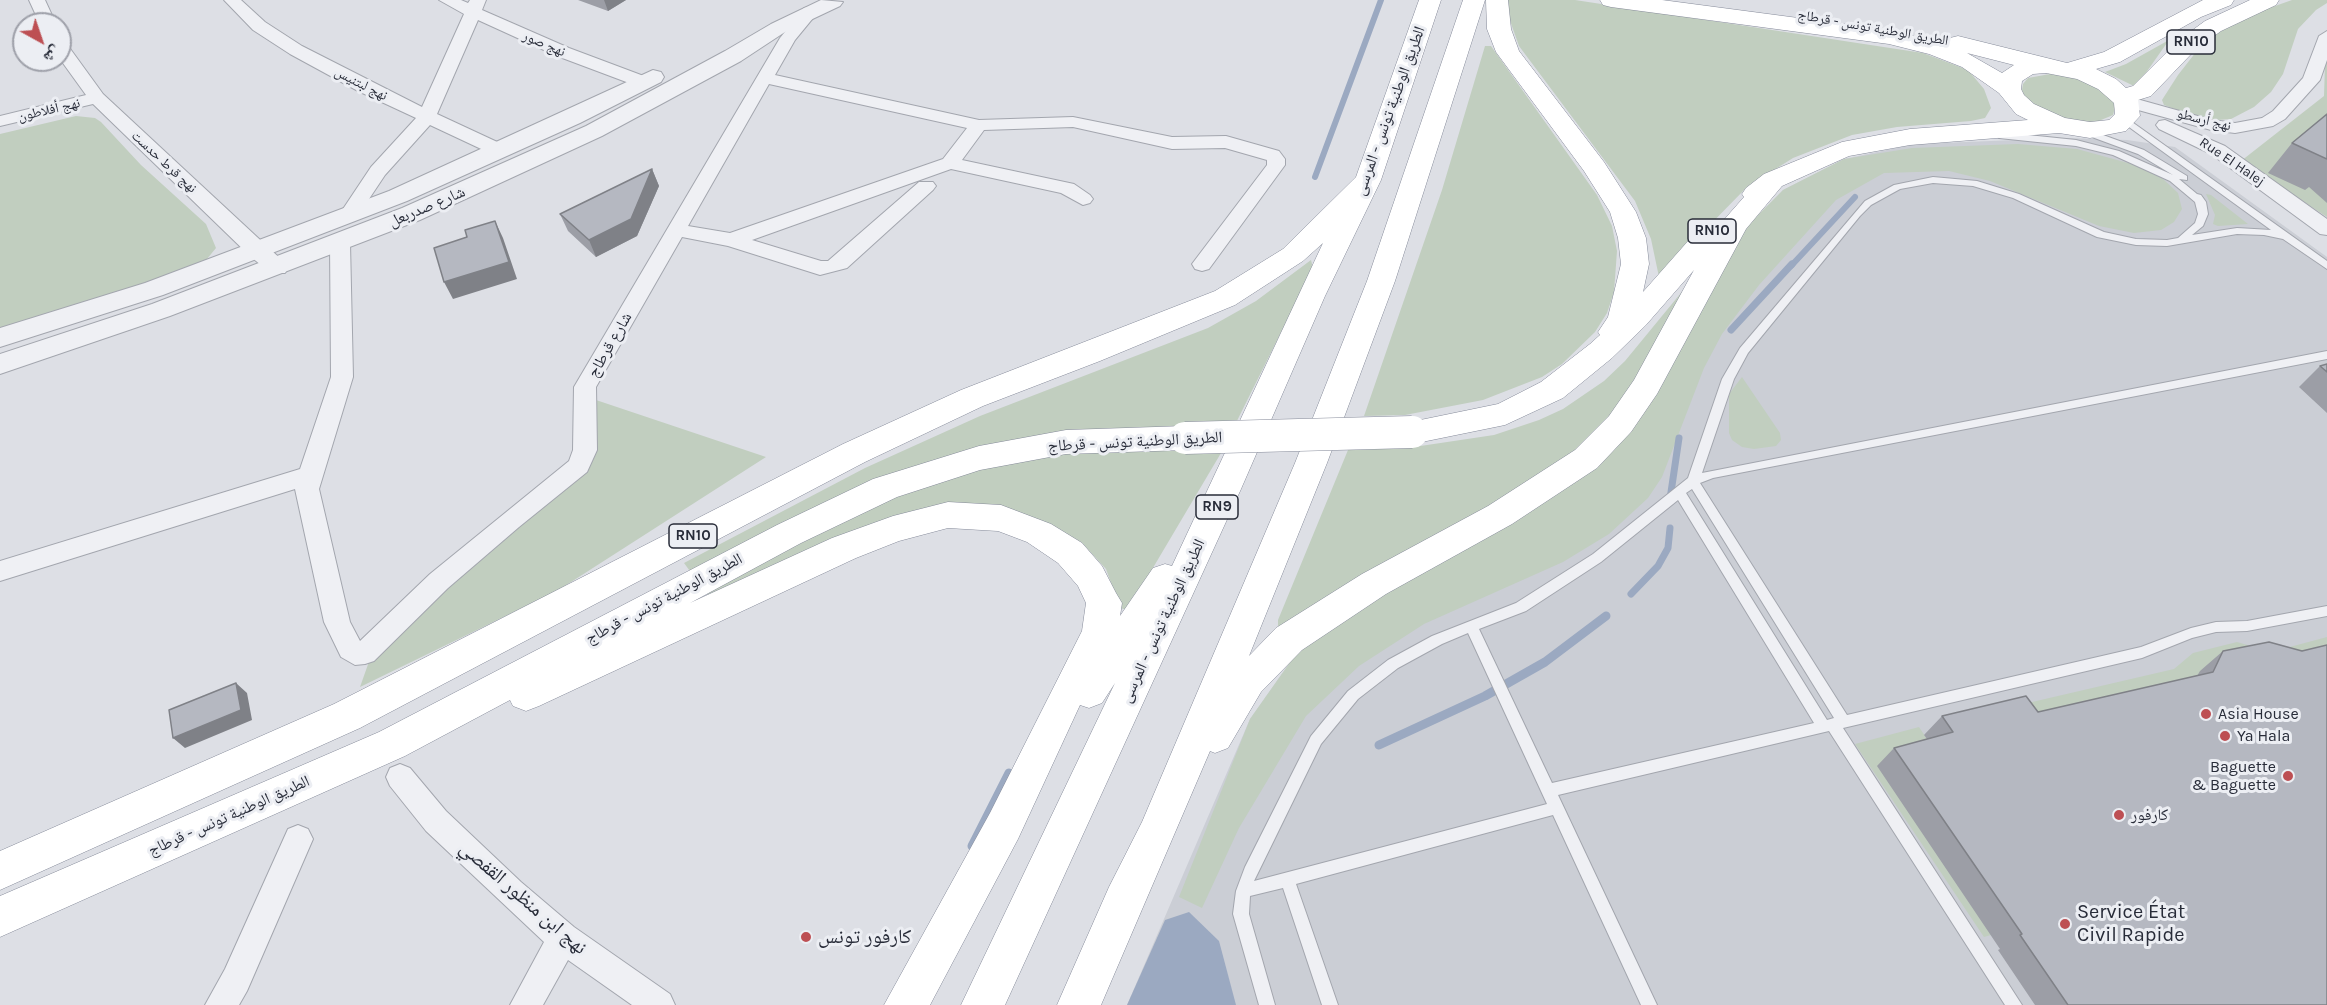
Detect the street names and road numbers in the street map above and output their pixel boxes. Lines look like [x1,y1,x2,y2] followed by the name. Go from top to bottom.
[1796,6,1950,50] street label: الطريق الوطنية تونس - قرطاج
[1350,24,1430,198] street label: الطريق الوطنية تونس - المرسى
[520,28,568,60] street label: نهج صور
[2167,30,2215,54] road number: RN10
[332,64,390,104] street label: نهج لبتنيس
[16,95,82,125] street label: نهج أفلاطون
[2175,105,2233,135] street label: نهج أرسطو
[128,127,200,197] street label: نهج قرط حدست
[2196,134,2268,190] street label: Rue El Halej
[386,182,468,232] street label: شارع صدربعل
[1688,219,1736,243] road number: RN10
[584,309,636,381] street label: شارع قرطاج
[1047,428,1223,456] street label: الطريق الوطنية تونس - قرطاج
[1196,495,1238,519] road number: RN9
[669,524,717,548] road number: RN10
[1117,536,1209,706] street label: الطريق الوطنية تونس - المرسى
[582,549,746,649] street label: الطريق الوطنية تونس - قرطاج
[145,772,313,860] street label: الطريق الوطنية تونس - قرطاج
[454,836,592,960] street label: نهج ابن منظور القفصي

